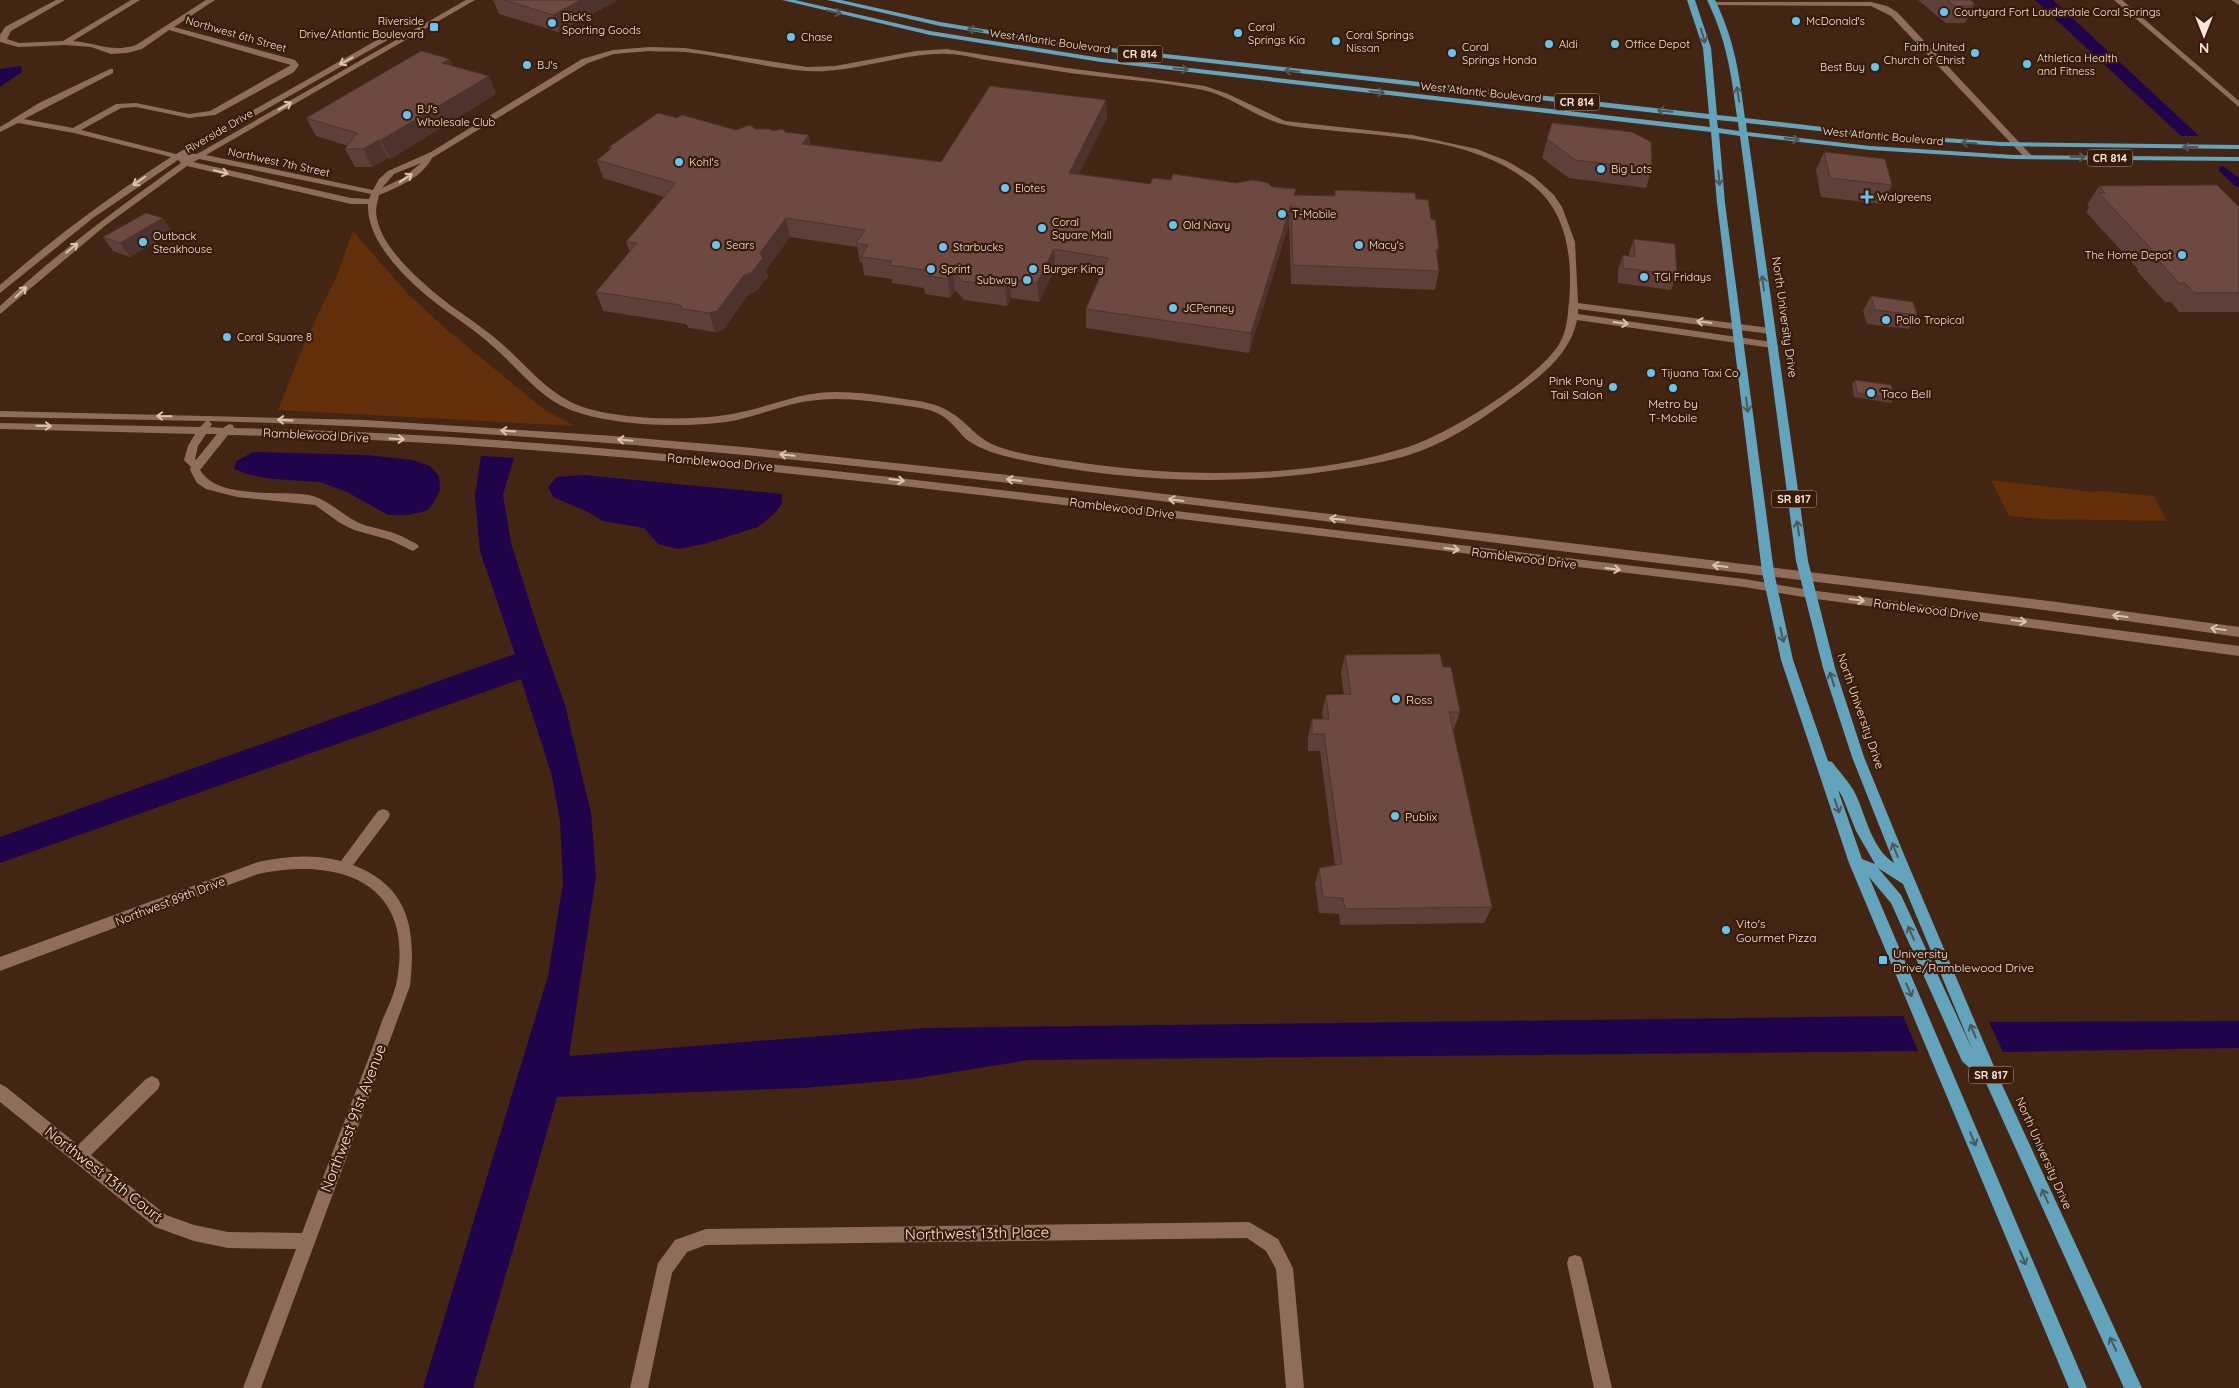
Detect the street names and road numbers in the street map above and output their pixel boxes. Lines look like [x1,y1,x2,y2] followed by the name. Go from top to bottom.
[184,13,288,55] street label: Northwest 6th Street
[989,26,1111,56] street label: West Atlantic Boulevard
[1118,46,1162,62] road number: CR 814
[1420,79,1542,105] street label: West Atlantic Boulevard
[1554,94,1600,110] road number: CR 814
[183,106,255,156] street label: Riverside Drive
[1822,124,1944,148] street label: West Atlantic Boulevard
[227,144,332,180] street label: Northwest 7th Street
[2088,150,2132,167] road number: CR 814
[1769,256,1801,379] street label: North University Drive
[263,425,370,445] street label: Ramblewood Drive
[667,450,774,474] street label: Ramblewood Drive
[1772,490,1816,508] road number: SR 817
[1069,494,1176,522] street label: Ramblewood Drive
[1471,544,1578,572] street label: Ramblewood Drive
[1873,595,1980,623] street label: Ramblewood Drive
[1834,651,1888,771] street label: North University Drive
[113,873,227,929] street label: Northwest 89th Drive
[316,1041,390,1195] street label: Northwest 91st Avenue
[1968,1066,2014,1084] road number: SR 817
[2012,1094,2076,1212] street label: North University Drive
[41,1122,167,1226] street label: Northwest 13th Court
[905,1222,1049,1244] street label: Northwest 13th Place

